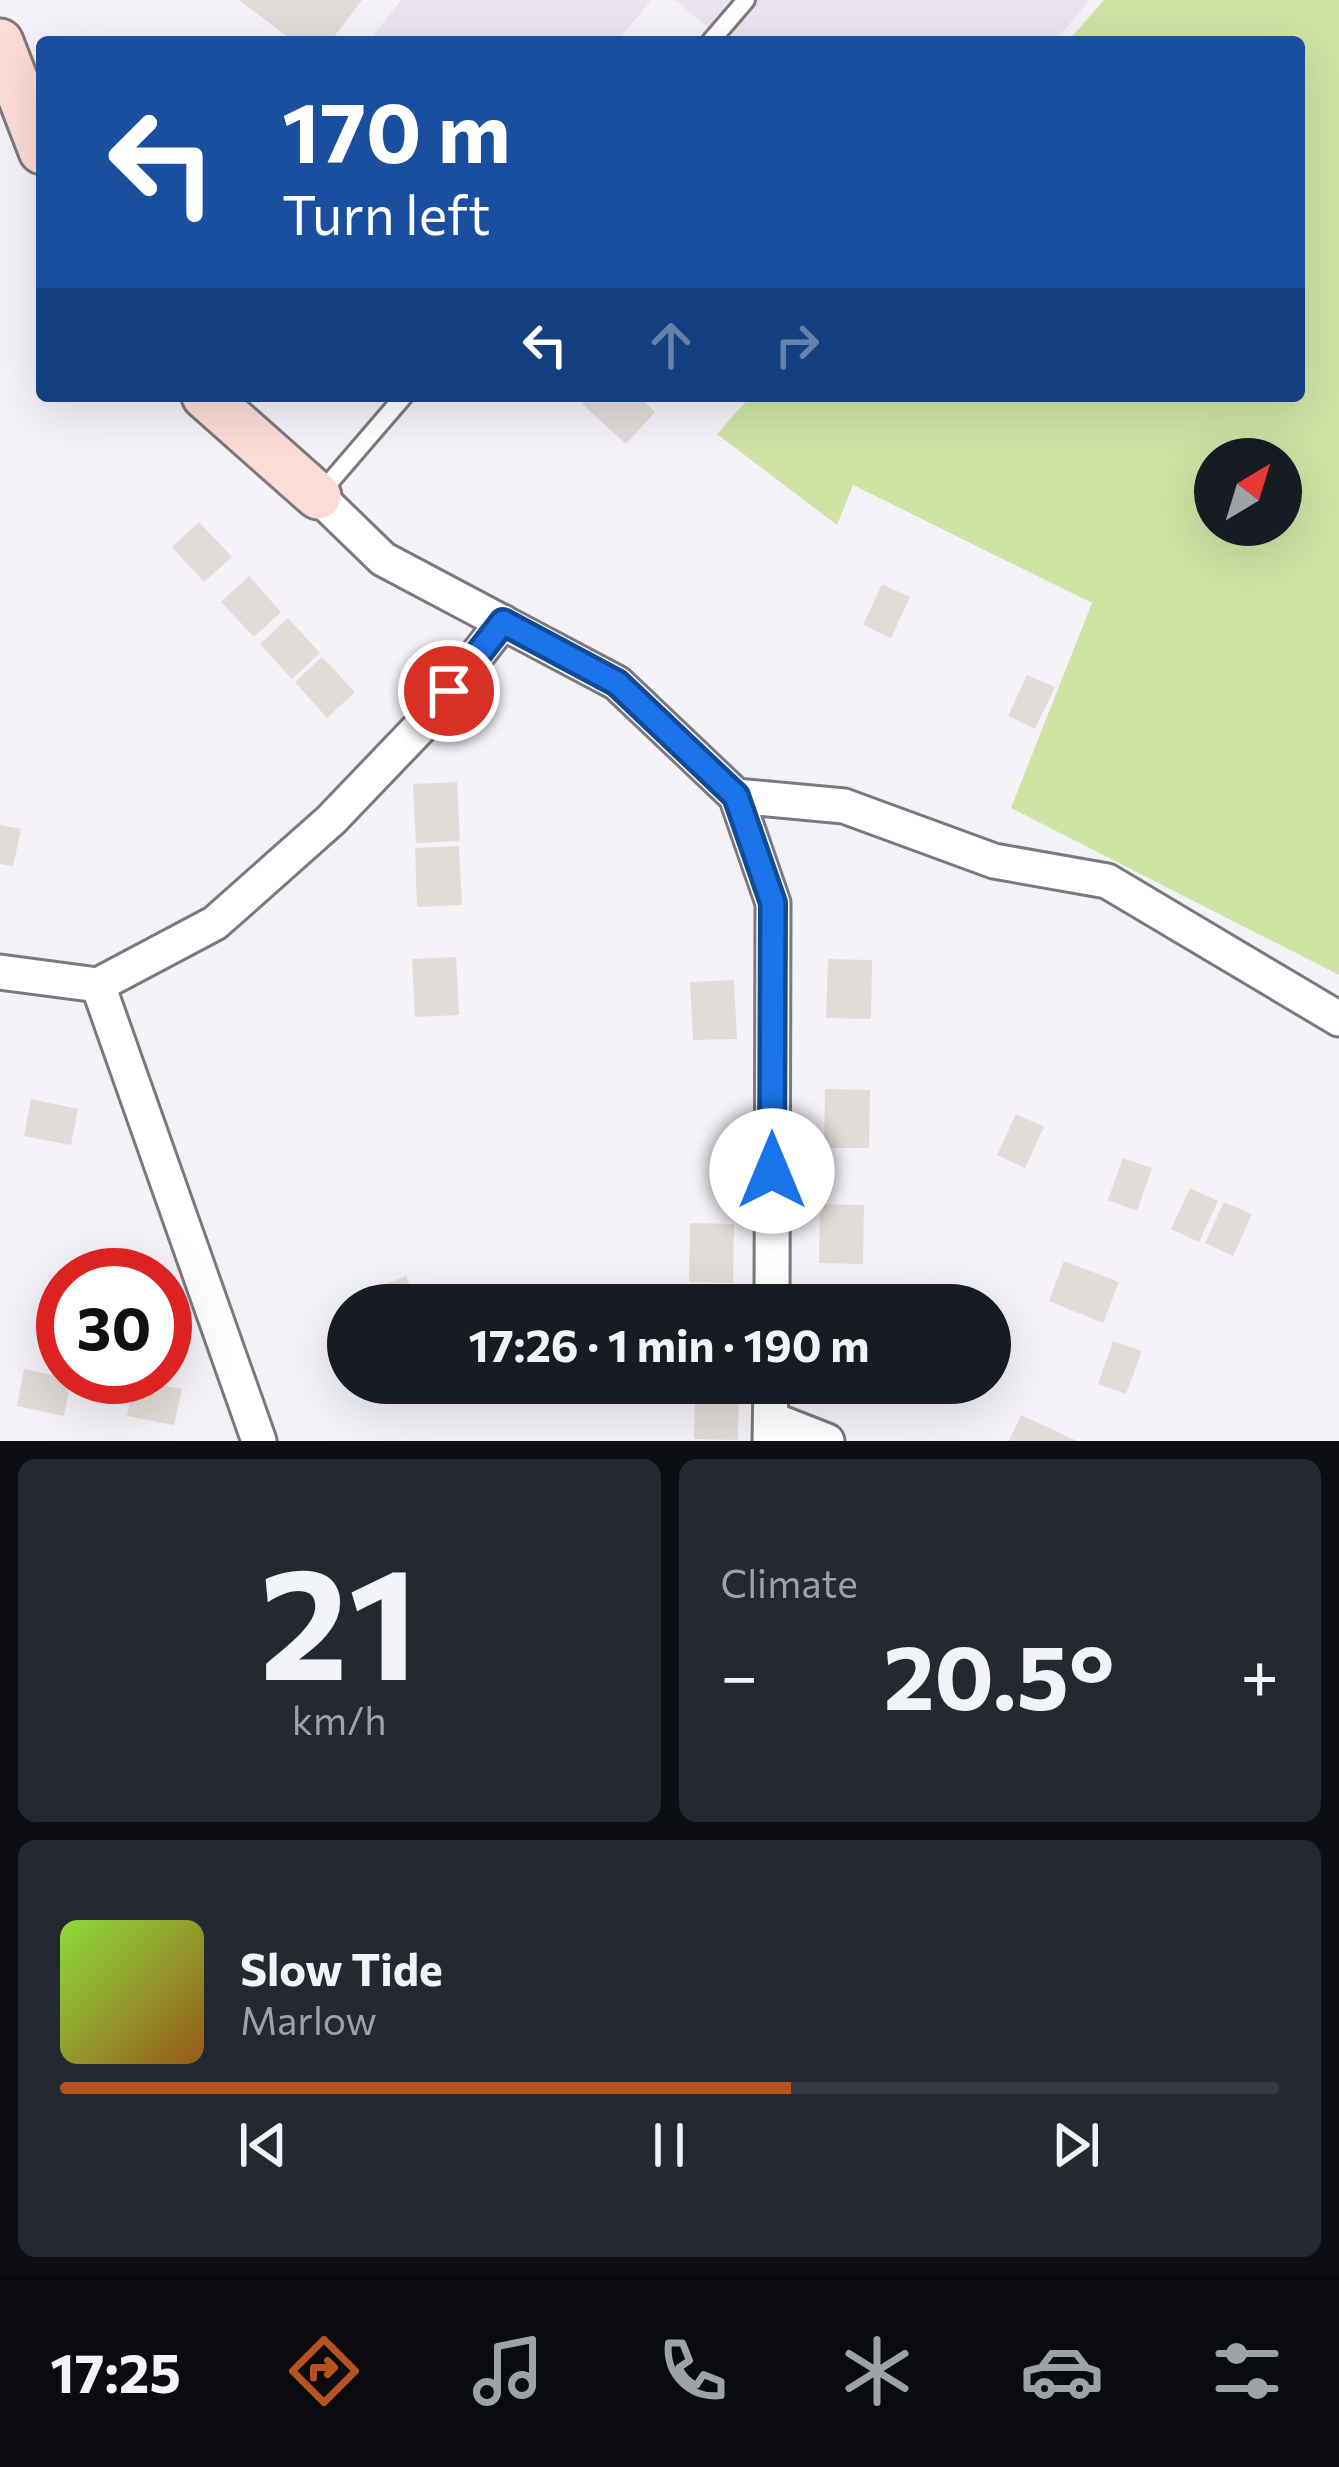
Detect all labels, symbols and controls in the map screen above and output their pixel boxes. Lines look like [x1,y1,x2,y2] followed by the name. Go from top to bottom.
[282,78,511,180] text: 170 m
[84,84,240,240] icon: left
[282,180,490,246] text: Turn left
[512,312,578,378] icon: left
[638,312,704,378] icon: ahead
[764,312,830,378] icon: right
[1194,438,1302,546] north arrow
[1194,438,1302,546] map controls
[398,640,500,742] pin
[416,658,482,724] icon: arrive
[709,1108,835,1234] position arrow
[36,1248,192,1404] speed limit sign: 30
[469,1316,869,1371] text: 17:26 · 1 min · 190 m
[260,1521,419,1712] text: 21
[721,1558,858,1606] text: Climate
[884,1618,1115,1729] text: 20.5°
[721,1633,758,1714] text: −
[1240,1633,1279,1714] text: +
[292,1695,387,1743] text: km/h
[240,1940,443,1995] text: Slow Tide
[240,1995,377,2043] text: Marlow
[230,2112,296,2178] icon: previous
[636,2112,702,2178] icon: pause
[1043,2112,1109,2178] icon: next
[282,2329,366,2413] icon: directions
[466,2329,550,2413] icon: music
[651,2329,735,2413] icon: phone
[835,2329,919,2413] icon: climate
[1020,2329,1104,2413] icon: car
[1205,2329,1289,2413] icon: filters
[50,2338,181,2404] text: 17:25

